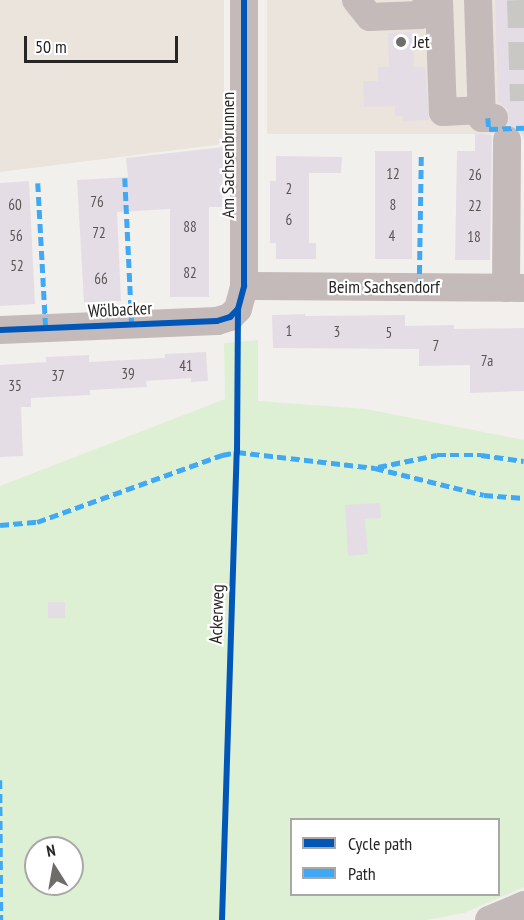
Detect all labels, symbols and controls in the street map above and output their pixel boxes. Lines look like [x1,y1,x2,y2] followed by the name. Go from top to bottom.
[27,24,182,62] scale bar
[413,31,430,53] place label: Jet
[35,35,67,58] text: 50 m
[394,35,408,49] marker: Jet
[217,92,239,218] street label: Am Sachsenbrunnen
[386,165,400,183] house number: 12
[468,166,482,184] house number: 26
[286,180,292,198] house number: 2
[90,193,104,211] house number: 76
[8,196,22,214] house number: 60
[390,196,396,214] house number: 8
[468,197,482,215] house number: 22
[286,211,292,229] house number: 6
[183,218,197,236] house number: 88
[92,224,106,242] house number: 72
[9,227,23,245] house number: 56
[389,227,395,245] house number: 4
[467,228,481,246] house number: 18
[10,257,24,275] house number: 52
[183,264,197,282] house number: 82
[94,270,108,288] house number: 66
[328,276,440,298] street label: Beim Sachsendorf
[87,298,153,322] street label: Wölbacker
[286,322,292,340] house number: 1
[334,323,340,341] house number: 3
[386,324,392,342] house number: 5
[433,337,439,355] house number: 7
[481,352,493,370] house number: 7a
[179,357,193,375] house number: 41
[121,365,135,383] house number: 39
[51,367,65,385] house number: 37
[8,377,22,395] house number: 35
[205,584,229,644] street label: Ackerweg
[290,818,500,896] legend
[348,832,412,855] text: Cycle path
[24,836,84,896] north arrow
[45,840,57,861] text: N
[348,862,376,885] text: Path

